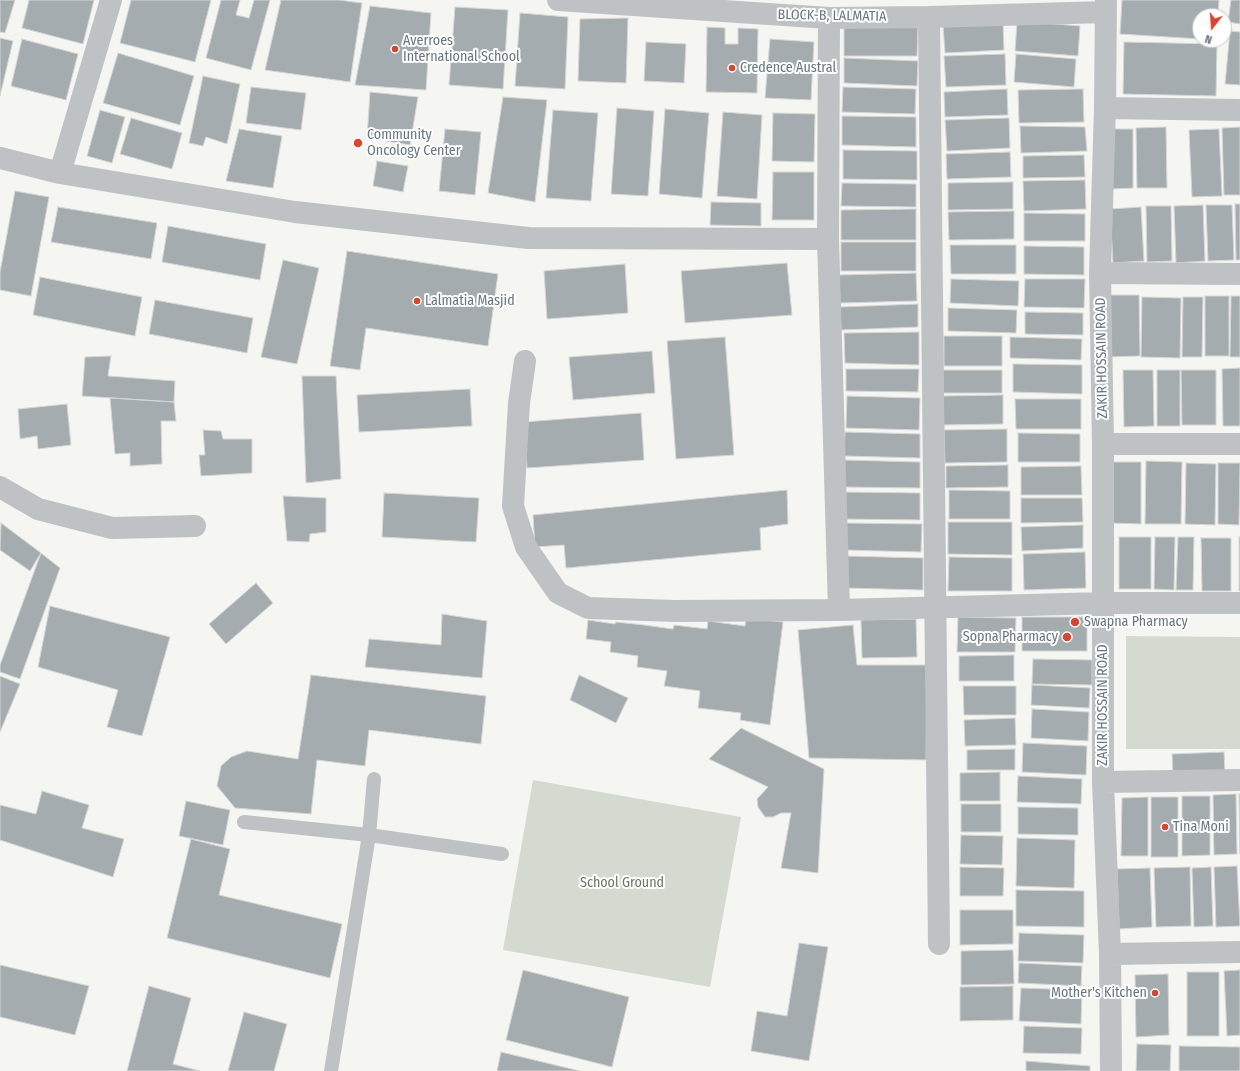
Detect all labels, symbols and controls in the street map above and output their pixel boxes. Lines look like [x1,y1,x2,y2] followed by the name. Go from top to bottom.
[777,7,887,25] street label: BLOCK-B, LALMATIA
[1192,8,1232,48] north arrow
[1204,32,1214,46] text: N
[403,33,520,66] place label: Averroes International School
[390,44,400,54] marker: Averroes International School
[740,60,836,76] place label: Credence Austral
[727,63,737,73] marker: Credence Austral
[367,127,461,160] place label: Community Oncology Center
[352,137,364,149] marker: Community Oncology Center
[425,293,515,309] place label: Lalmatia Masjid
[412,296,422,306] marker: Lalmatia Masjid
[1093,297,1111,419] street label: ZAKIR HOSSAIN ROAD
[1084,614,1188,630] place label: Swapna Pharmacy
[1069,616,1081,628] marker: Swapna Pharmacy
[963,629,1058,645] place label: Sopna Pharmacy
[1061,631,1073,643] marker: Sopna Pharmacy
[1095,644,1111,766] street label: ZAKIR HOSSAIN ROAD
[1173,819,1229,835] place label: Tina Moni
[1160,822,1170,832] marker: Tina Moni
[580,875,664,891] park label: School Ground
[1051,985,1147,1001] place label: Mother's Kitchen
[1150,988,1160,998] marker: Mother's Kitchen

